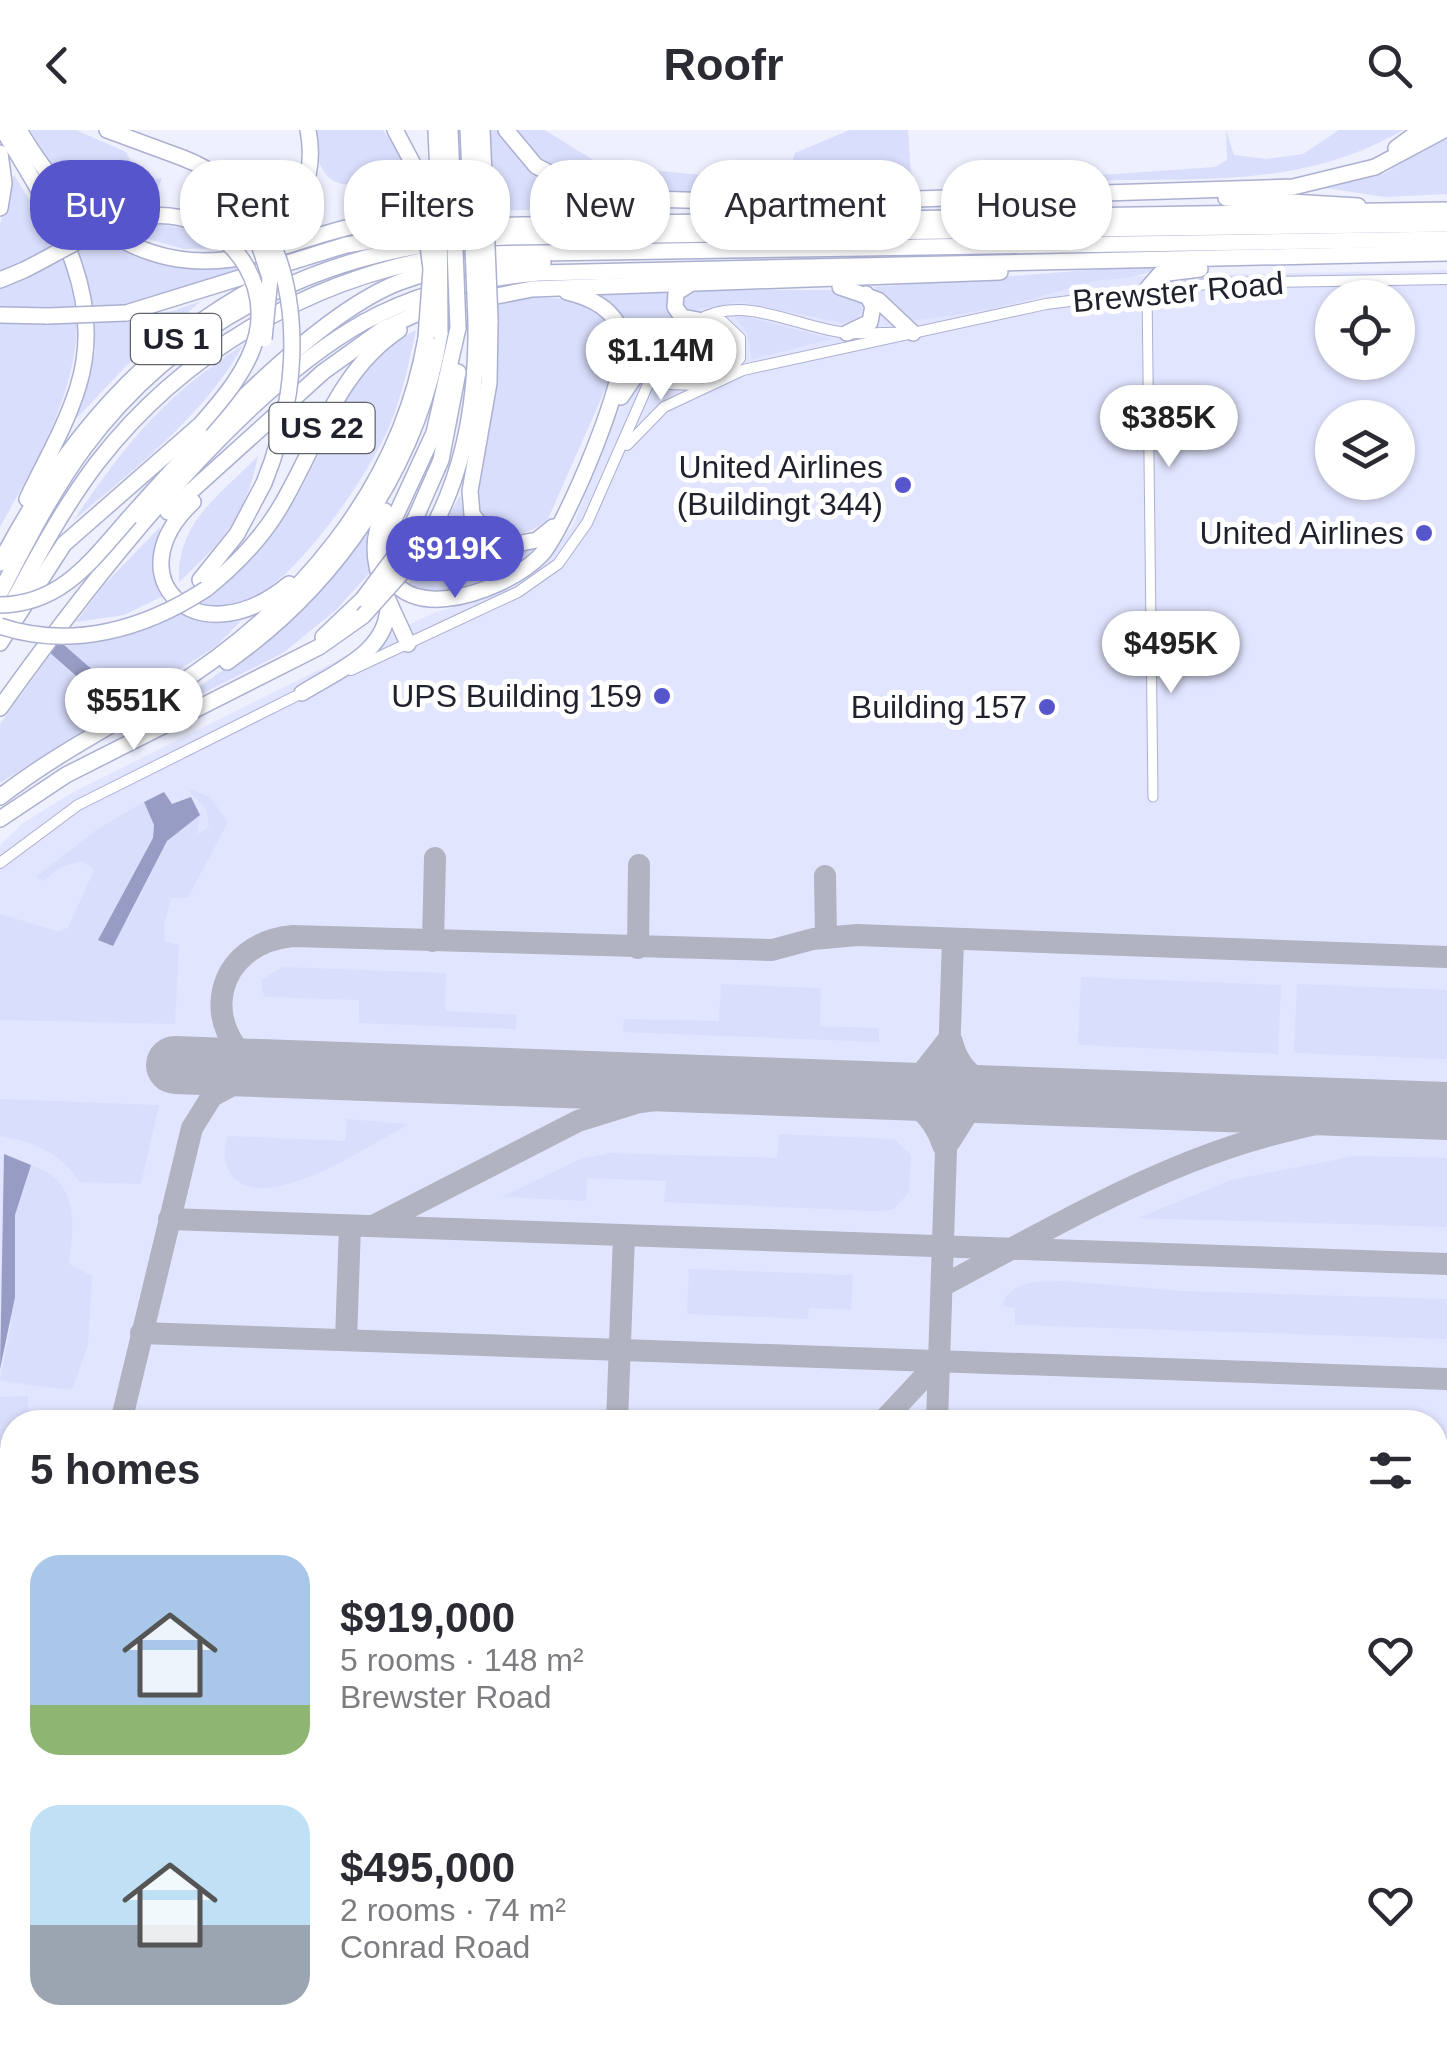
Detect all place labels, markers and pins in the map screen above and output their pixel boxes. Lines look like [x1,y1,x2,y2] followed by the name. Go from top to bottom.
[580,318,742,403] pin: $1.14M
[1099,385,1239,470] pin: $385K
[677,449,883,522] place label: United Airlines (Buildingt 344)
[892,474,914,496] marker: United Airlines (Buildingt 344)
[1199,515,1404,551] place label: United Airlines
[385,516,525,601] pin: $919K
[1413,522,1435,544] marker: United Airlines
[1101,611,1241,696] pin: $495K
[64,668,204,753] pin: $551K
[391,678,642,714] place label: UPS Building 159
[651,685,673,707] marker: UPS Building 159
[851,689,1027,725] place label: Building 157
[1036,696,1058,718] marker: Building 157

